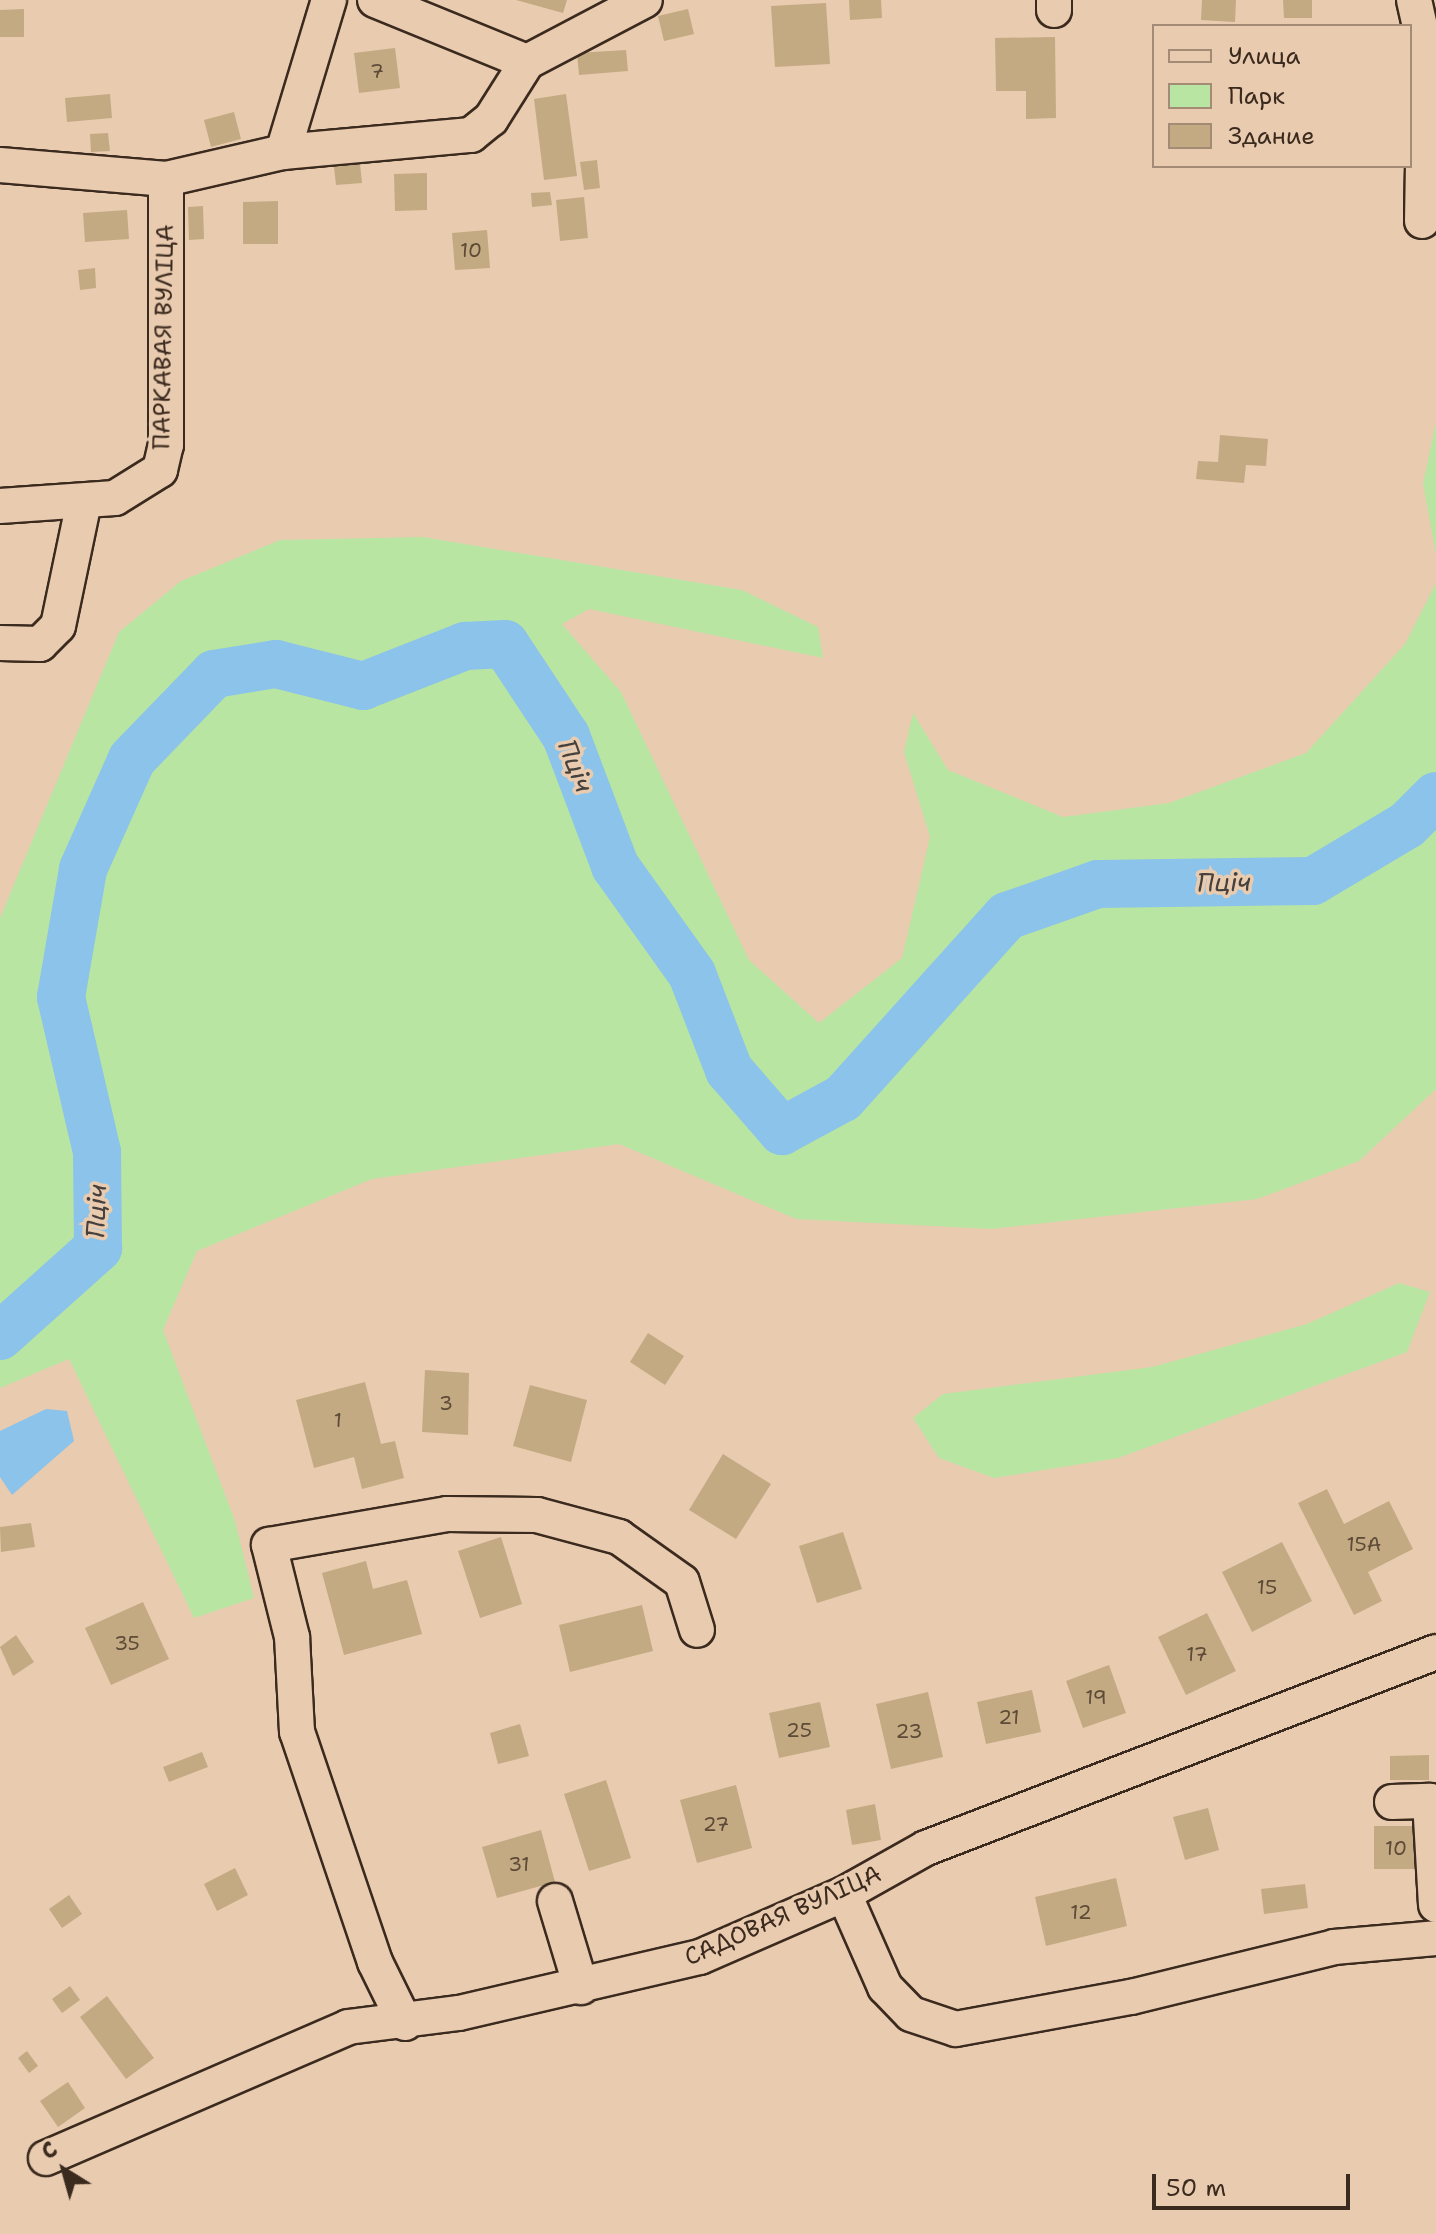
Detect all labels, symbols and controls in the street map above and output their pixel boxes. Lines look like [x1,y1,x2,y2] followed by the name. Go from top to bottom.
[1152,24,1412,168] legend
[1228,40,1301,72] text: Улица
[370,59,384,83] house number: 7
[1228,80,1285,112] text: Парк
[1228,120,1315,152] text: Здание
[148,224,180,450] street label: ПАРКАВАЯ ВУЛІЦА
[460,238,482,262] house number: 10
[551,735,601,797] water label: Пціч
[1197,866,1251,898] water label: Пціч
[79,1183,113,1239] water label: Пціч
[439,1391,453,1415] house number: 3
[334,1408,342,1432] house number: 1
[1347,1532,1381,1556] house number: 15А
[1257,1575,1277,1599] house number: 15
[114,1631,140,1655] house number: 35
[1186,1642,1208,1666] house number: 17
[1085,1685,1107,1709] house number: 19
[998,1705,1020,1729] house number: 21
[786,1718,812,1742] house number: 25
[896,1719,922,1743] house number: 23
[703,1812,729,1836] house number: 27
[1385,1836,1407,1860] house number: 10
[508,1852,530,1876] house number: 31
[680,1860,886,1972] street label: САДОВАЯ ВУЛІЦА
[1070,1900,1092,1924] house number: 12
[24,2130,104,2210] north arrow
[35,2135,63,2166] text: С
[1156,2158,1354,2208] scale bar
[1166,2172,1226,2204] text: 50 m

